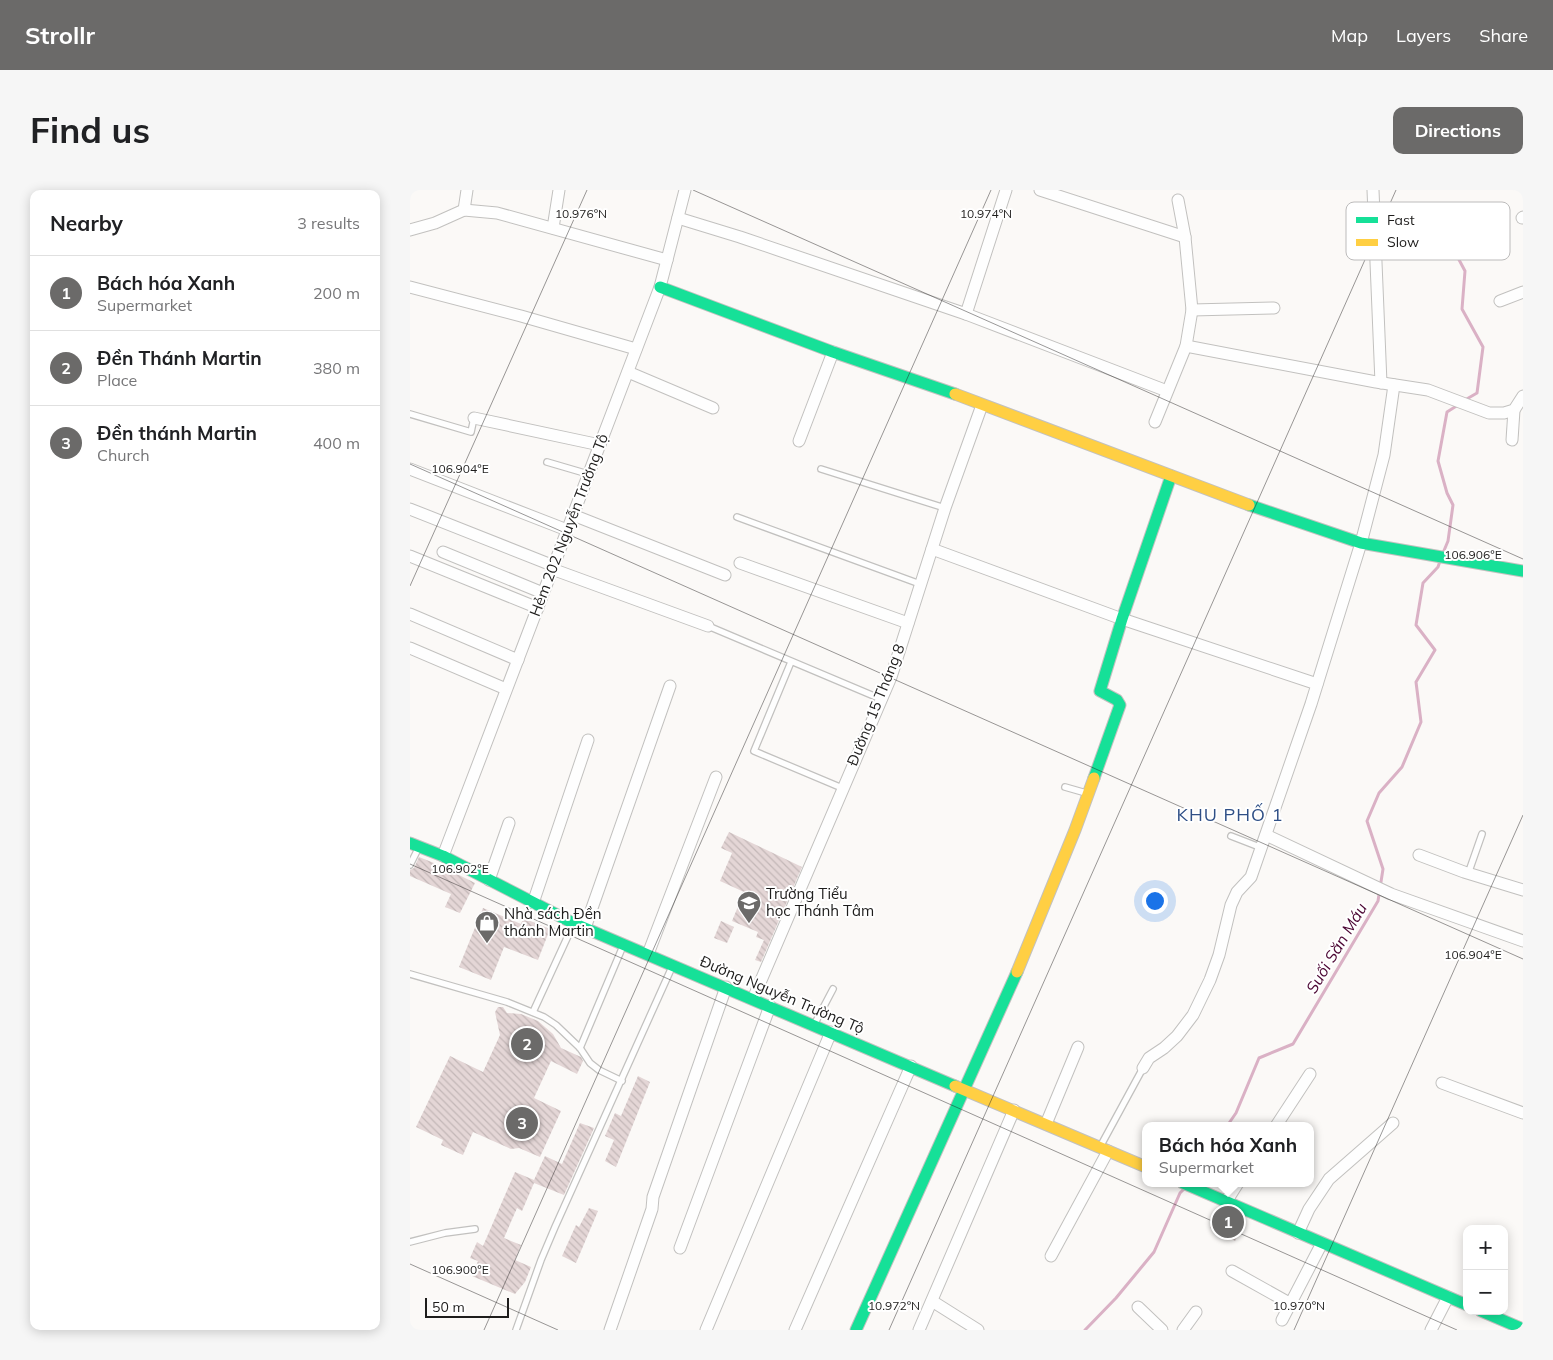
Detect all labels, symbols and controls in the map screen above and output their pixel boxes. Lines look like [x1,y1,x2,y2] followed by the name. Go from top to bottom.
[25,20,95,50] text: Strollr
[1331,24,1368,47] text: Map
[1396,24,1451,47] text: Layers
[1479,24,1528,47] text: Share
[1393,107,1523,154] button: Directions
[30,108,150,152] text: Find us
[1346,202,1510,260] legend
[555,206,607,221] text: 10.976°N
[960,206,1012,221] text: 10.974°N
[50,210,123,236] text: Nearby
[1387,211,1415,229] text: Fast
[297,213,360,233] text: 3 results
[1387,233,1419,251] text: Slow
[97,271,235,295] text: Bách hóa Xanh
[61,283,71,303] text: 1
[313,283,360,303] text: 200 m
[97,295,192,315] text: Supermarket
[97,346,262,370] text: Đền Thánh Martin
[61,358,71,378] text: 2
[313,358,360,378] text: 380 m
[97,370,137,390] text: Place
[97,421,257,445] text: Đền thánh Martin
[525,431,612,619] street label: Hẻm 202 Nguyễn Trường Tộ
[61,433,71,453] text: 3
[313,433,360,453] text: 400 m
[97,445,150,465] text: Church
[431,461,489,476] text: 106.904°E
[1444,547,1502,562] text: 106.906°E
[842,641,909,769] street label: Đường 15 Tháng 8
[1177,803,1283,826] district label: KHU PHỐ 1
[431,861,489,876] text: 106.902°E
[766,884,874,920] place label: Trường Tiểu học Thánh Tâm
[1142,888,1168,914] your location
[736,890,762,924] school or university icon: Trường Tiểu học Thánh Tâm
[1301,899,1371,997] water label: Suối Săn Máu
[504,904,602,940] place label: Nhà sách Đền thánh Martin
[474,910,500,944] shop icon: Nhà sách Đền thánh Martin
[1444,947,1502,962] text: 106.904°E
[697,951,867,1038] street label: Đường Nguyễn Trường Tộ
[511,1025,543,1063] pin: 2
[506,1104,538,1142] pin: 3
[1142,1122,1314,1187] popup
[1159,1133,1297,1157] text: Bách hóa Xanh
[1159,1157,1254,1177] text: Supermarket
[1212,1203,1244,1241] pin: 1
[1463,1225,1508,1315] map controls
[1463,1225,1508,1270] button: +
[431,1262,489,1277] text: 106.900°E
[1463,1270,1508,1315] button: −
[425,1295,509,1318] scale bar
[432,1298,465,1316] text: 50 m
[868,1298,920,1313] text: 10.972°N
[1273,1298,1325,1313] text: 10.970°N

